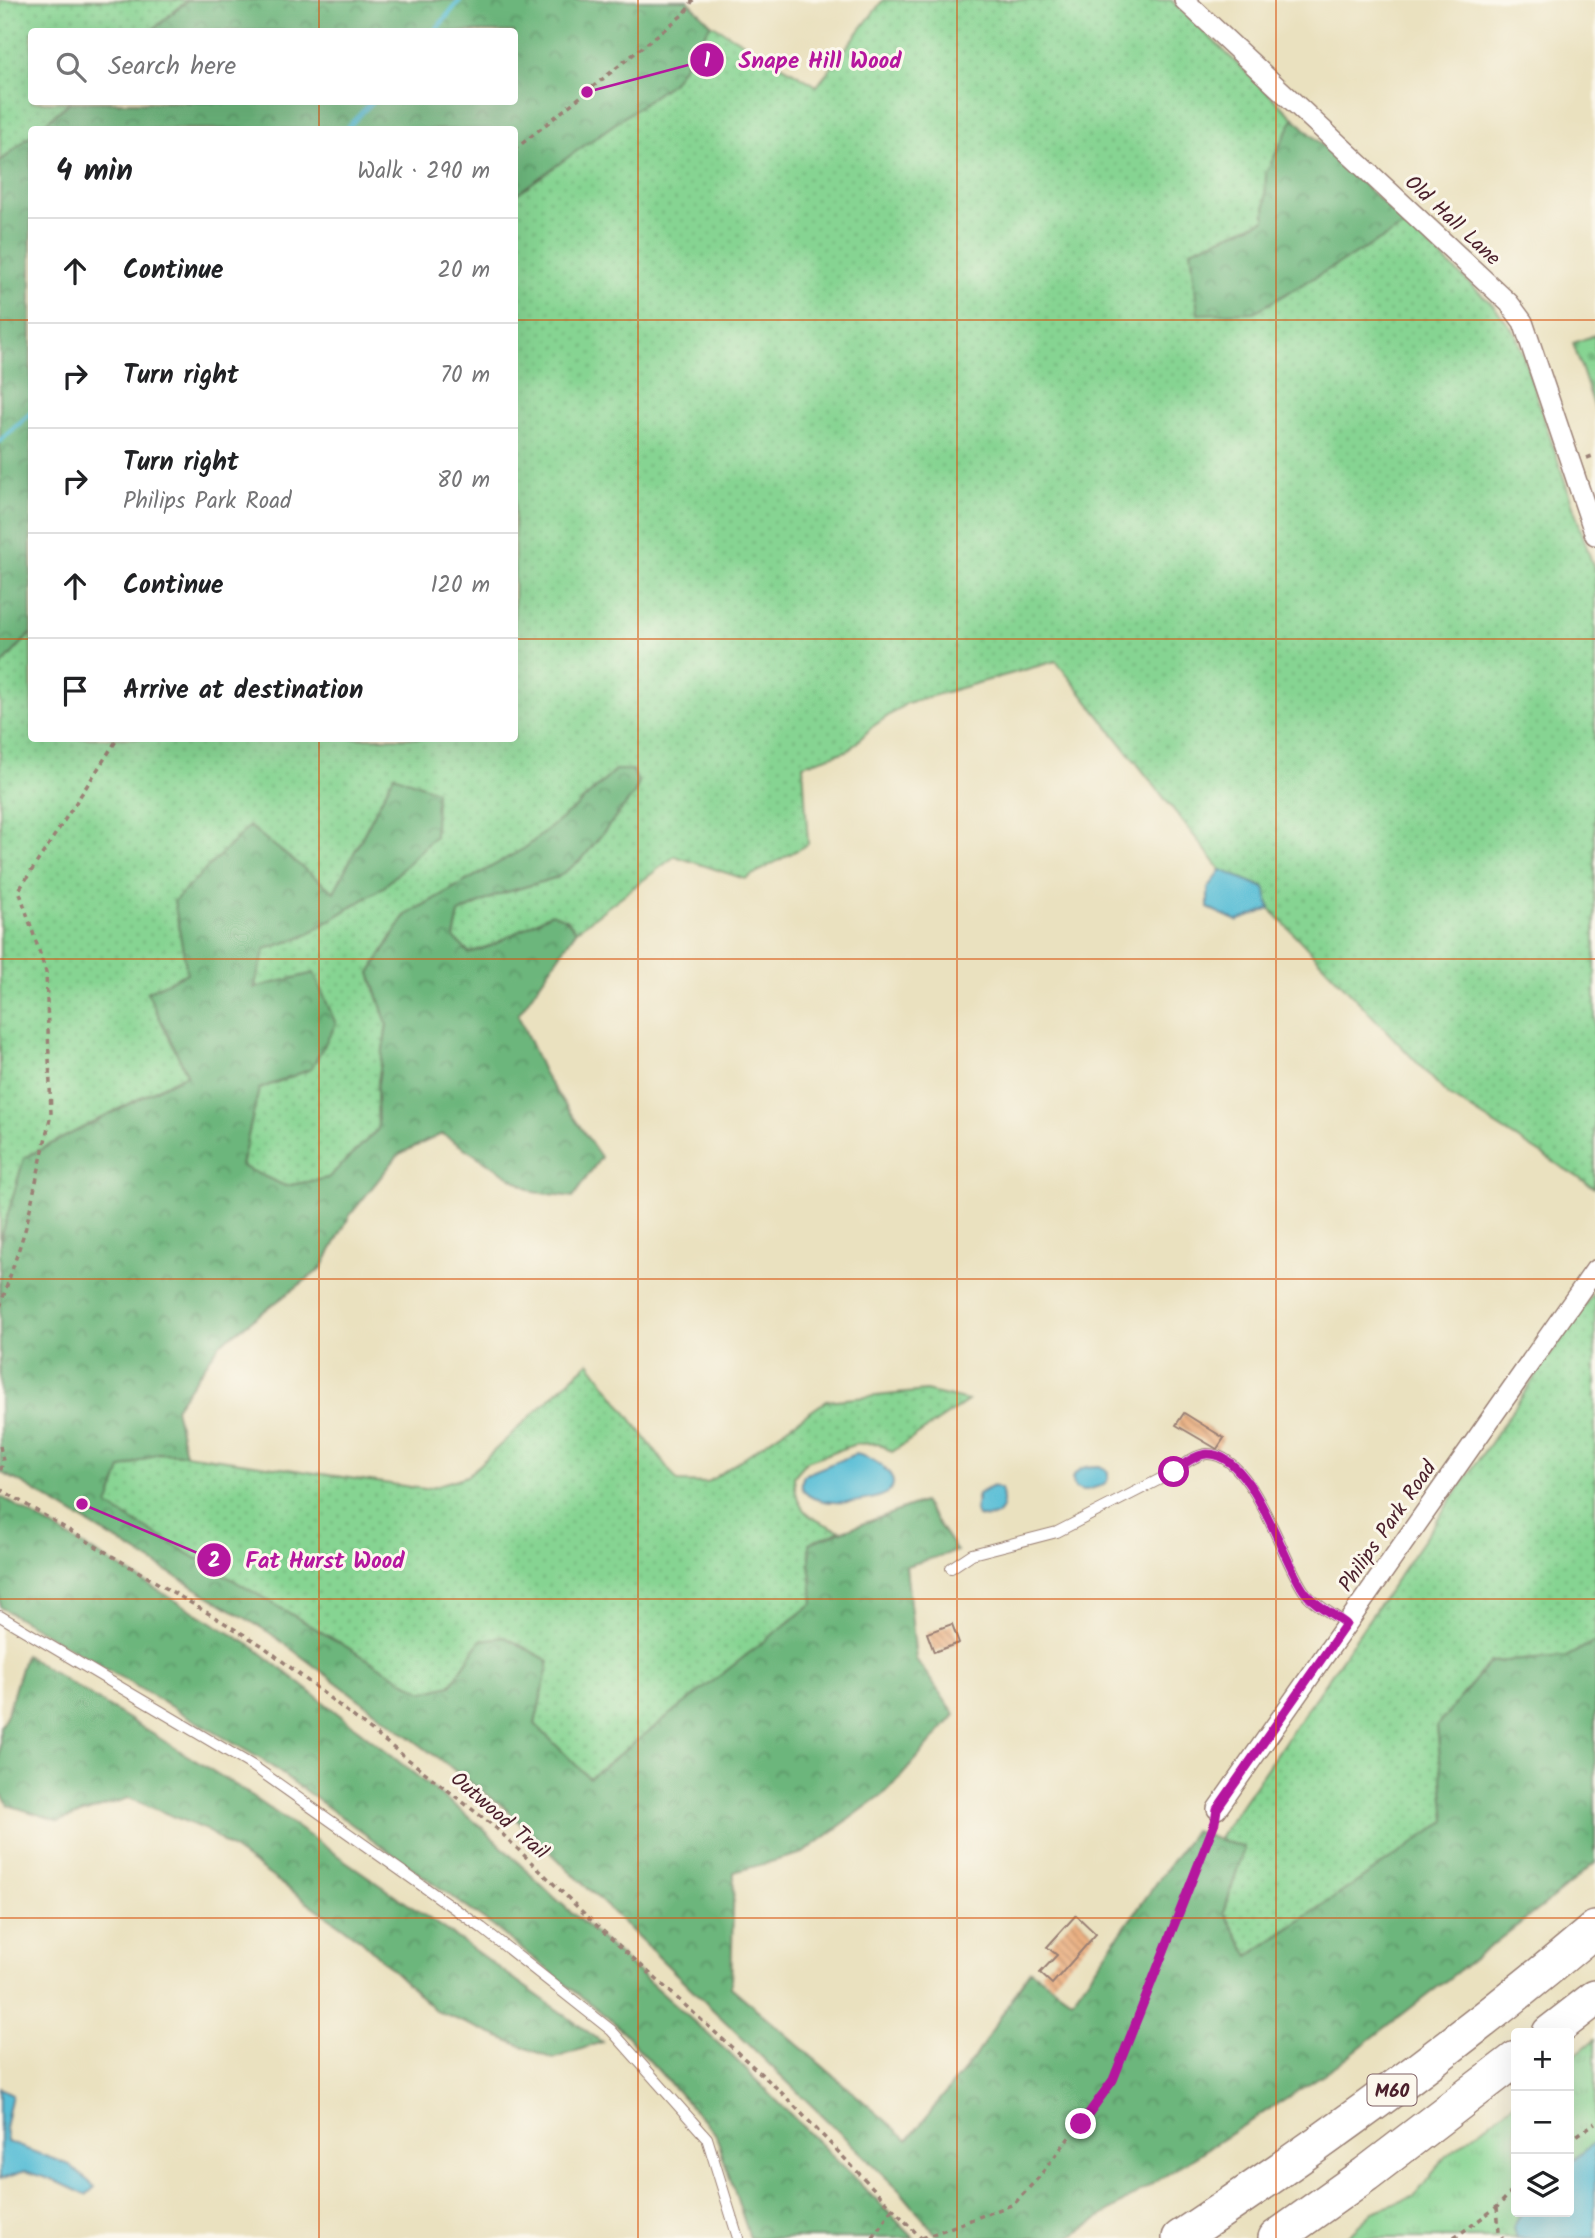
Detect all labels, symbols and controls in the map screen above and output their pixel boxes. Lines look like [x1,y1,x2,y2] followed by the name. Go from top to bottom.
[28,28,518,105] search box
[689,38,916,82] callout: Snape Hill Wood
[738,44,902,80] text: Snape Hill Wood
[704,45,711,78] text: 1
[108,46,236,88] text: Search here
[52,48,90,86] icon: search
[56,148,133,196] text: 4 min
[357,154,490,190] text: Walk · 290 m
[1396,168,1508,275] street label: Old Hall Lane
[123,250,224,292] text: Continue
[56,252,94,290] icon: ahead
[438,253,490,289] text: 20 m
[123,355,239,397] text: Turn right
[56,357,94,395] icon: right
[440,358,490,394] text: 70 m
[123,442,239,484] text: Turn right
[56,462,94,500] icon: right
[437,463,490,499] text: 80 m
[123,484,291,520] text: Philips Park Road
[123,565,224,607] text: Continue
[56,567,94,605] icon: ahead
[430,568,490,604] text: 120 m
[123,670,363,712] text: Arrive at destination
[56,672,94,710] icon: arrive
[1331,1454,1446,1599] street label: Philips Park Road
[1158,1456,1189,1487] route start
[197,1538,419,1582] callout: Fat Hurst Wood
[245,1544,405,1580] text: Fat Hurst Wood
[208,1545,220,1578] text: 2
[442,1764,556,1868] street label: Outwood Trail
[1511,2028,1574,2217] map controls
[1511,2028,1574,2091] button: +
[1368,2074,1416,2106] road number: M60
[1511,2091,1574,2154] button: −
[1065,2108,1096,2139] route end
[1511,2154,1574,2217] button: layers

